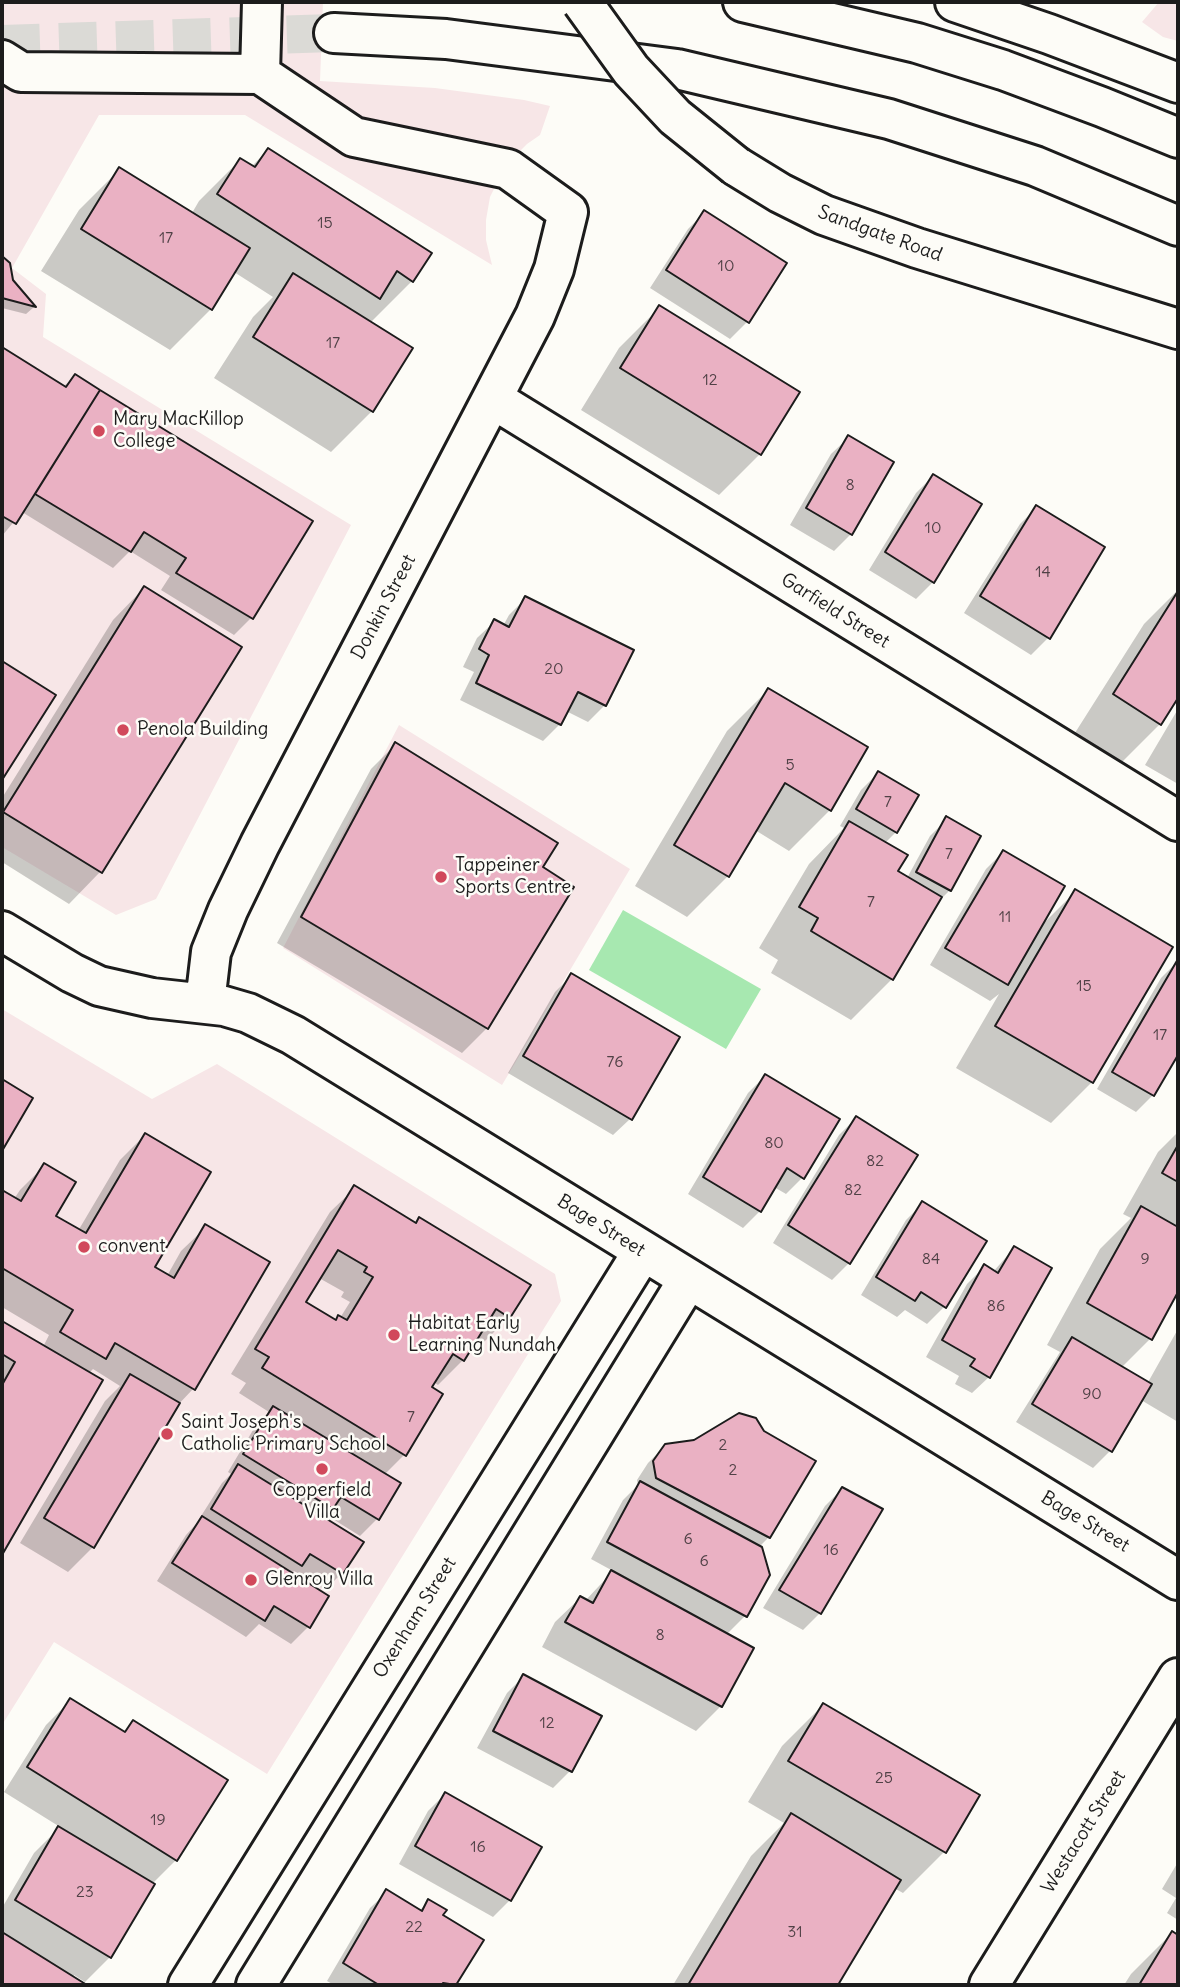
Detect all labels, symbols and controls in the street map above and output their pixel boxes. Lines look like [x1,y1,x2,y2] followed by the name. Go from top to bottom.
[815,201,945,267] street label: Sandgate Road
[317,213,333,233] house number: 15
[159,228,173,248] house number: 17
[718,256,734,276] house number: 10
[326,333,340,353] house number: 17
[702,370,718,390] house number: 12
[113,409,244,453] place label: Mary MacKillop College
[91,423,107,439] marker: Mary MacKillop College
[845,475,855,495] house number: 8
[925,518,941,538] house number: 10
[347,551,421,663] street label: Donkin Street
[1035,562,1051,582] house number: 14
[777,569,893,653] street label: Garfield Street
[544,659,564,679] house number: 20
[137,719,268,741] place label: Penola Building
[115,722,131,738] marker: Penola Building
[785,755,795,775] house number: 5
[884,792,892,812] house number: 7
[945,844,953,864] house number: 7
[455,855,571,899] place label: Tappeiner Sports Centre
[433,869,449,885] marker: Tappeiner Sports Centre
[867,892,875,912] house number: 7
[999,907,1011,927] house number: 11
[1076,976,1092,996] house number: 15
[1153,1025,1167,1045] house number: 17
[607,1052,623,1072] house number: 76
[764,1133,784,1153] house number: 80
[866,1151,884,1171] house number: 82
[844,1180,862,1200] house number: 82
[553,1190,649,1262] street label: Bage Street
[98,1236,166,1258] place label: convent
[76,1239,92,1255] marker: convent
[922,1249,940,1269] house number: 84
[1140,1249,1150,1269] house number: 9
[987,1296,1005,1316] house number: 86
[408,1313,556,1357] place label: Habitat Early Learning Nundah
[386,1327,402,1343] marker: Habitat Early Learning Nundah
[1082,1384,1102,1404] house number: 90
[407,1407,415,1427] house number: 7
[181,1412,386,1456] place label: Saint Joseph's Catholic Primary School
[159,1426,175,1442] marker: Saint Joseph's Catholic Primary School
[719,1435,727,1455] house number: 2
[729,1460,737,1480] house number: 2
[314,1461,330,1477] marker: Copperfield Villa
[273,1480,371,1524] place label: Copperfield Villa
[1037,1487,1133,1557] street label: Bage Street
[683,1529,693,1549] house number: 6
[823,1540,839,1560] house number: 16
[699,1551,709,1571] house number: 6
[369,1553,461,1683] street label: Oxenham Street
[265,1569,373,1591] place label: Glenroy Villa
[243,1572,259,1588] marker: Glenroy Villa
[655,1625,665,1645] house number: 8
[539,1713,555,1733] house number: 12
[1037,1766,1131,1898] street label: Westacott Street
[875,1768,893,1788] house number: 25
[150,1810,166,1830] house number: 19
[470,1837,486,1857] house number: 16
[76,1882,94,1902] house number: 23
[405,1917,423,1937] house number: 22
[787,1922,803,1942] house number: 31

